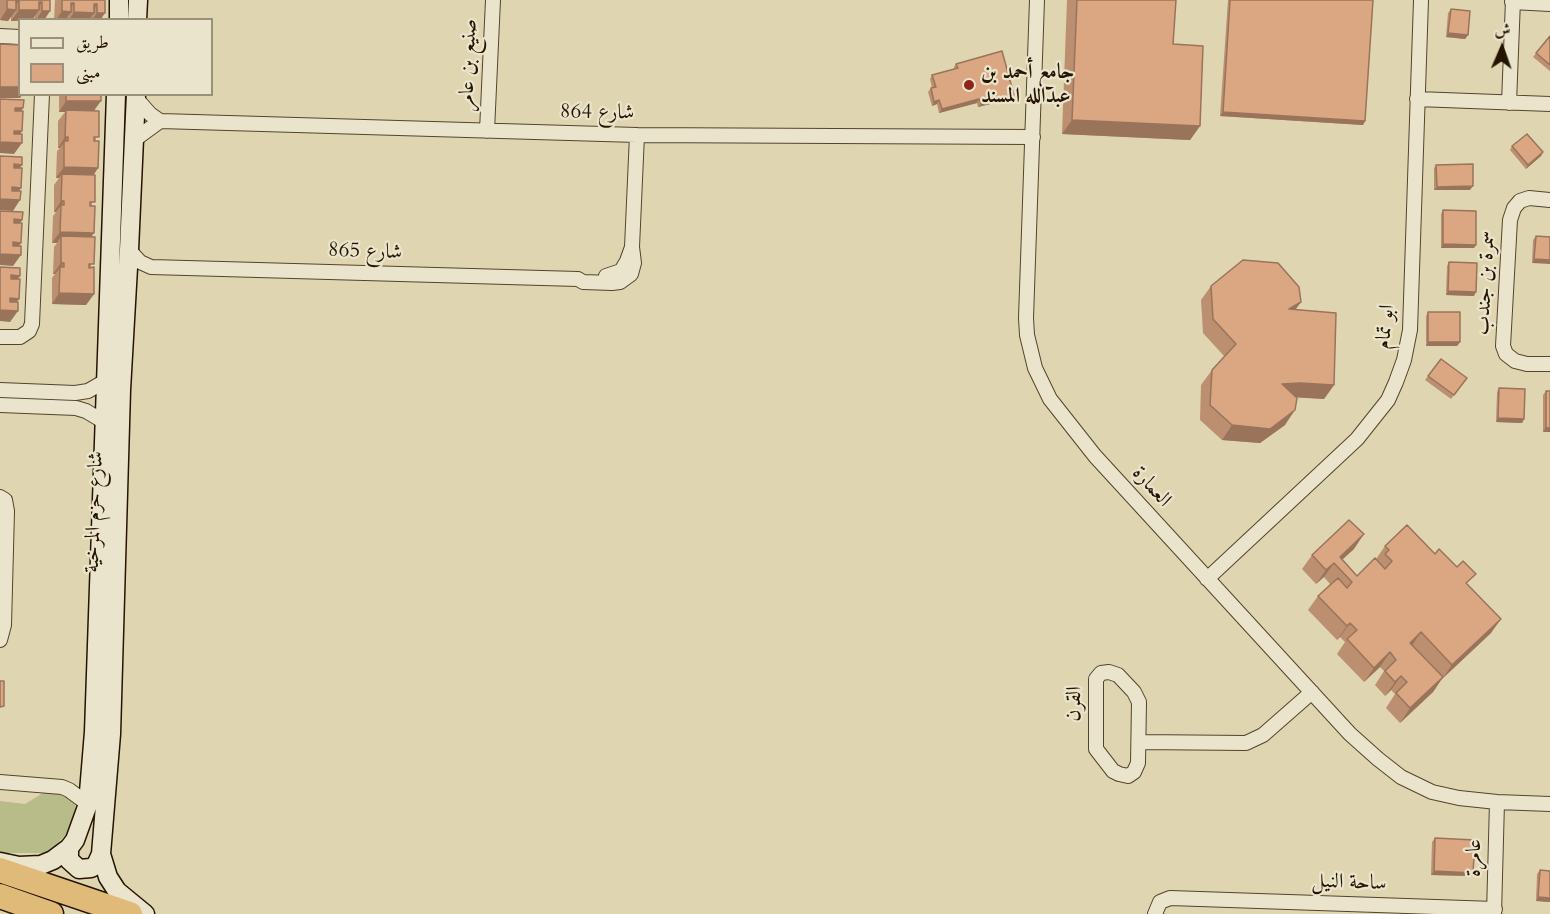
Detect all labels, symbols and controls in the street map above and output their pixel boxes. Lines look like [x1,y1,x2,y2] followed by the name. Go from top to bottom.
[18,18,213,96] legend
[455,18,483,112] street label: صنيع بن عامر
[1472,18,1532,78] north arrow
[1494,19,1511,41] text: ش
[76,30,109,55] text: طريق
[76,60,101,85] text: مبنى
[981,60,1074,110] place label: جامع أحمد بن عبدالله المسند
[962,78,976,92] marker: جامع أحمد بن عبدالله المسند
[560,100,634,126] street label: شارع 864
[1471,230,1501,336] street label: سمرة بن جندب
[327,238,403,266] street label: شارع 865
[1371,303,1401,351] street label: ابو تمام
[80,451,110,573] street label: شارع حزم المرخية
[1126,461,1176,513] street label: العمارة
[1062,686,1088,722] street label: القرن
[1462,839,1488,877] street label: عامرة
[1311,869,1387,897] street label: ساحة النيل

